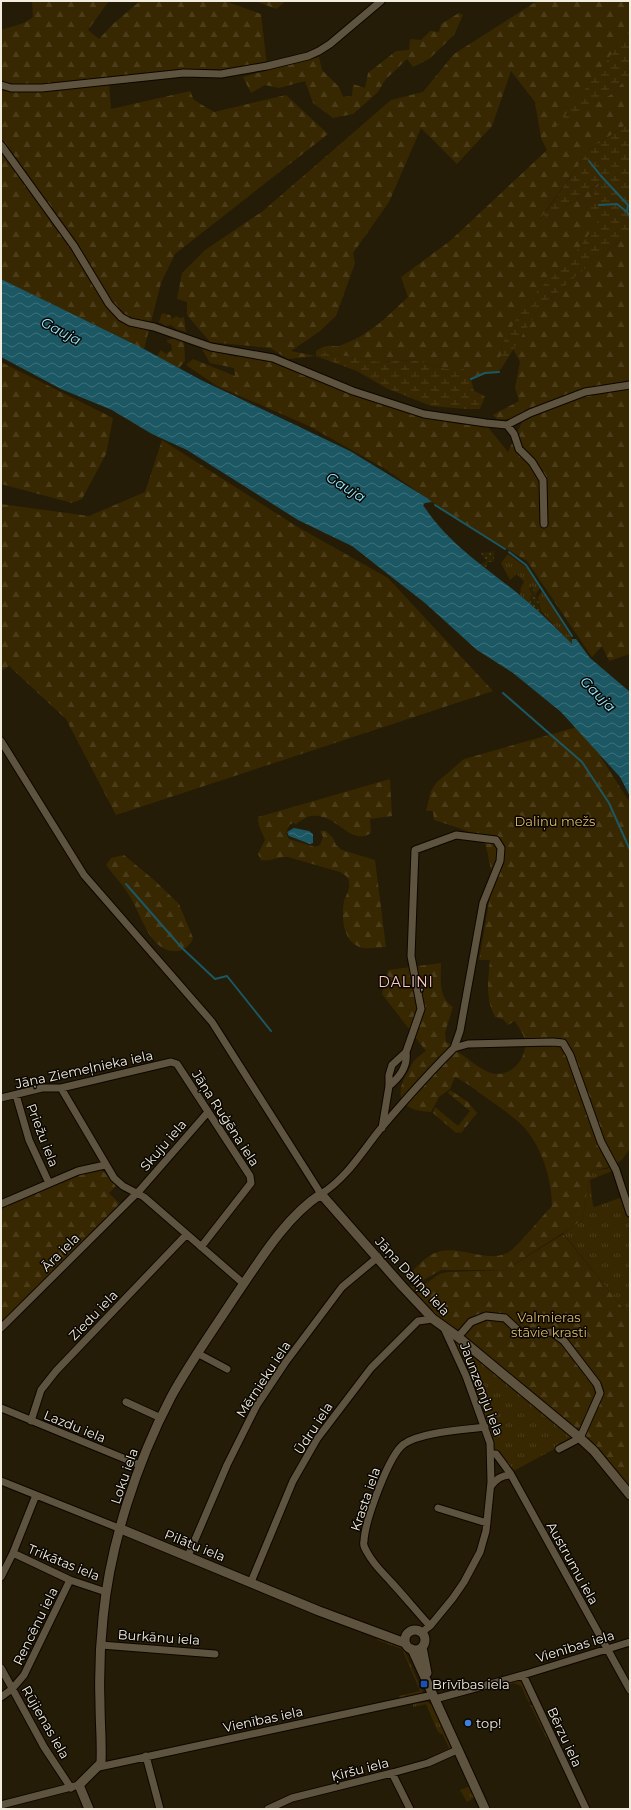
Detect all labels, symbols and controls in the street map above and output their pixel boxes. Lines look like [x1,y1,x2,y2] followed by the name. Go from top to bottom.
[38,313,84,349] water label: Gauja
[323,468,369,506] water label: Gauja
[576,672,620,716] water label: Gauja
[515,813,595,831] park label: Daliņu mežs
[378,973,434,992] district label: DALIŅI
[13,1047,155,1094] street label: Jāņa Ziemeļnieka iela
[187,1066,263,1170] street label: Jāņa Ruģēna iela
[24,1101,62,1169] street label: Priežu iela
[136,1116,190,1174] street label: Skuju iela
[38,1230,82,1274] street label: Āra iela
[370,1233,454,1320] street label: Jāņa Daliņa iela
[65,1287,121,1343] street label: Ziedu iela
[511,1309,587,1340] park label: Valmieras stāvie krasti
[232,1338,294,1420] street label: Mērnieku iela
[457,1339,507,1438] street label: Jaunzemju iela
[290,1399,336,1457] street label: Ūdru iela
[42,1406,108,1446] street label: Lazdu iela
[107,1446,141,1506] street label: Loku iela
[347,1465,383,1533] street label: Krasta iela
[544,1519,602,1607] street label: Austrumu iela
[162,1526,228,1564] street label: Pilātu iela
[26,1540,102,1584] street label: Trikātas iela
[9,1584,61,1668] street label: Rencēnu iela
[117,1626,201,1648] street label: Burkānu iela
[534,1626,616,1666] street label: Vienības iela
[432,1676,510,1692] place label: Brīvības iela
[419,1679,429,1689] marker: Brīvības iela
[19,1683,73,1761] street label: Rūjienas iela
[222,1703,304,1735] street label: Vienības iela
[544,1705,586,1769] street label: Bērzu iela
[476,1715,501,1731] place label: top!
[463,1718,473,1728] marker: top!
[329,1754,391,1786] street label: Ķiršu iela

